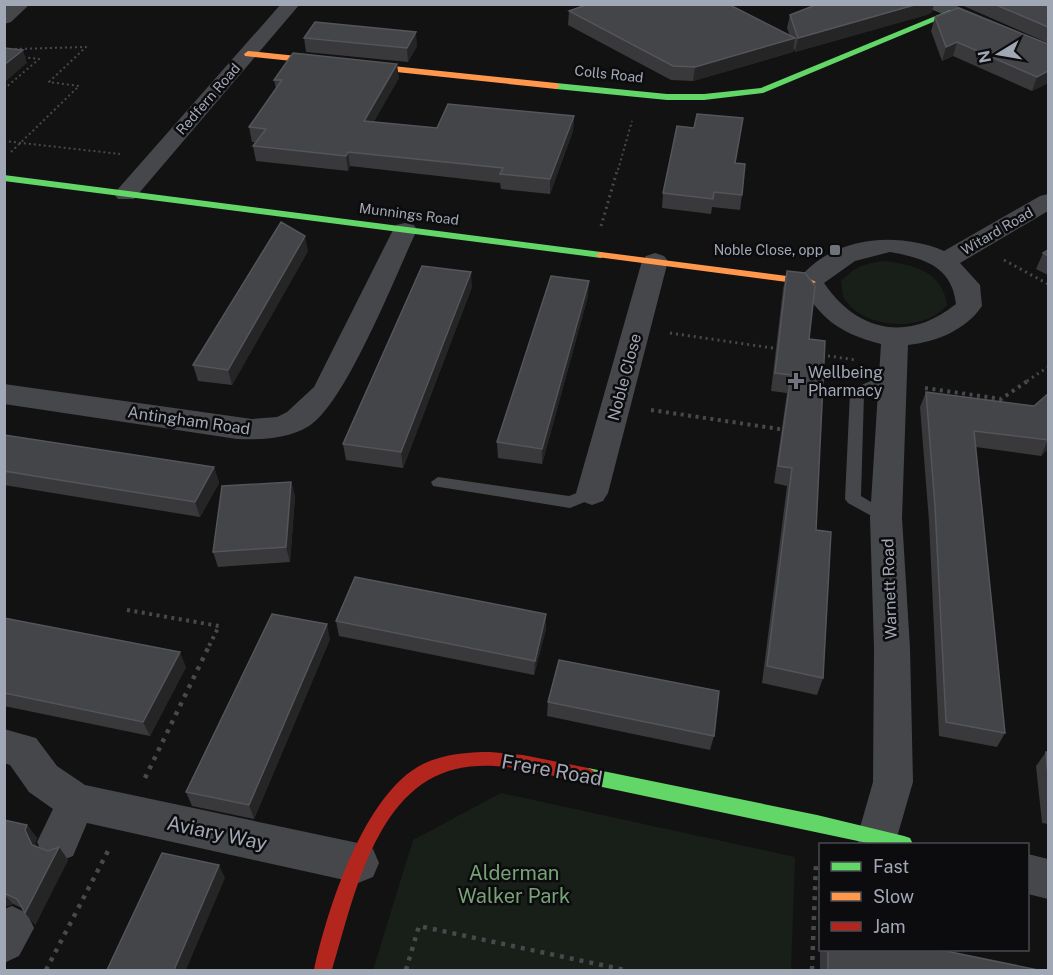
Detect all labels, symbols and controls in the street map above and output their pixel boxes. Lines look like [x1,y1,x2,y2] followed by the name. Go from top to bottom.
[969,24,1029,84] north arrow
[974,49,995,65] text: N
[173,60,243,138] street label: Redfern Road
[574,62,644,86] street label: Colls Road
[358,200,460,228] street label: Munnings Road
[958,204,1036,258] street label: Witard Road
[714,242,823,258] place label: Noble Close, opp
[828,243,842,257] marker: Noble Close, opp
[604,331,645,423] street label: Noble Close
[808,363,883,400] place label: Wellbeing Pharmacy
[789,374,803,388] marker: Wellbeing Pharmacy
[127,403,251,438] street label: Antingham Road
[878,538,901,640] street label: Warnett Road
[500,749,604,791] street label: Frere Road
[165,811,270,855] street label: Aviary Way
[819,843,1029,951] legend
[873,856,909,877] text: Fast
[458,861,570,908] park label: Alderman Walker Park
[873,886,914,907] text: Slow
[873,916,906,937] text: Jam

